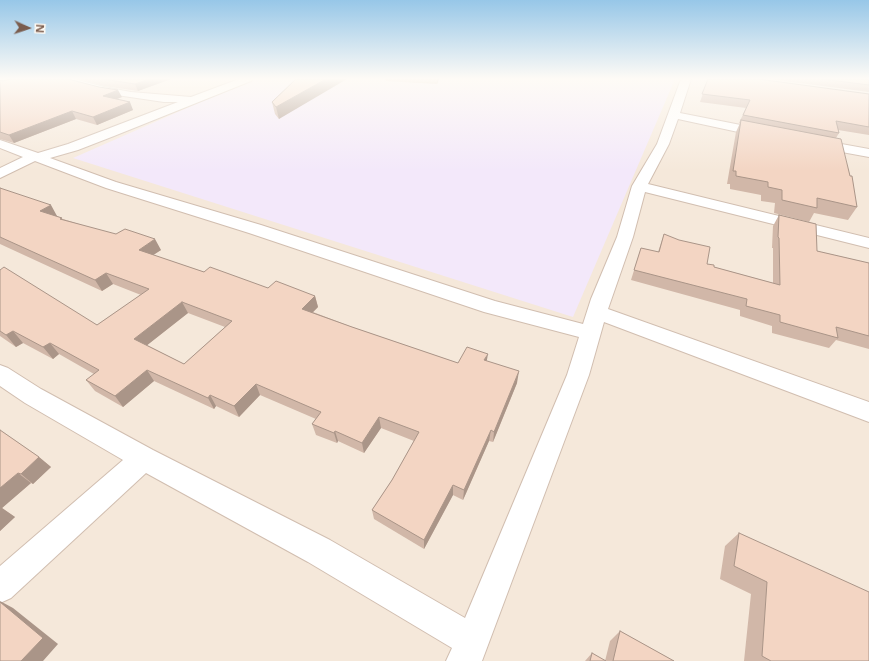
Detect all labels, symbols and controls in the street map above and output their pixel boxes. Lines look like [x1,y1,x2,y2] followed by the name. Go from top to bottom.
[8,8,48,48] north arrow
[33,24,48,34] text: N

